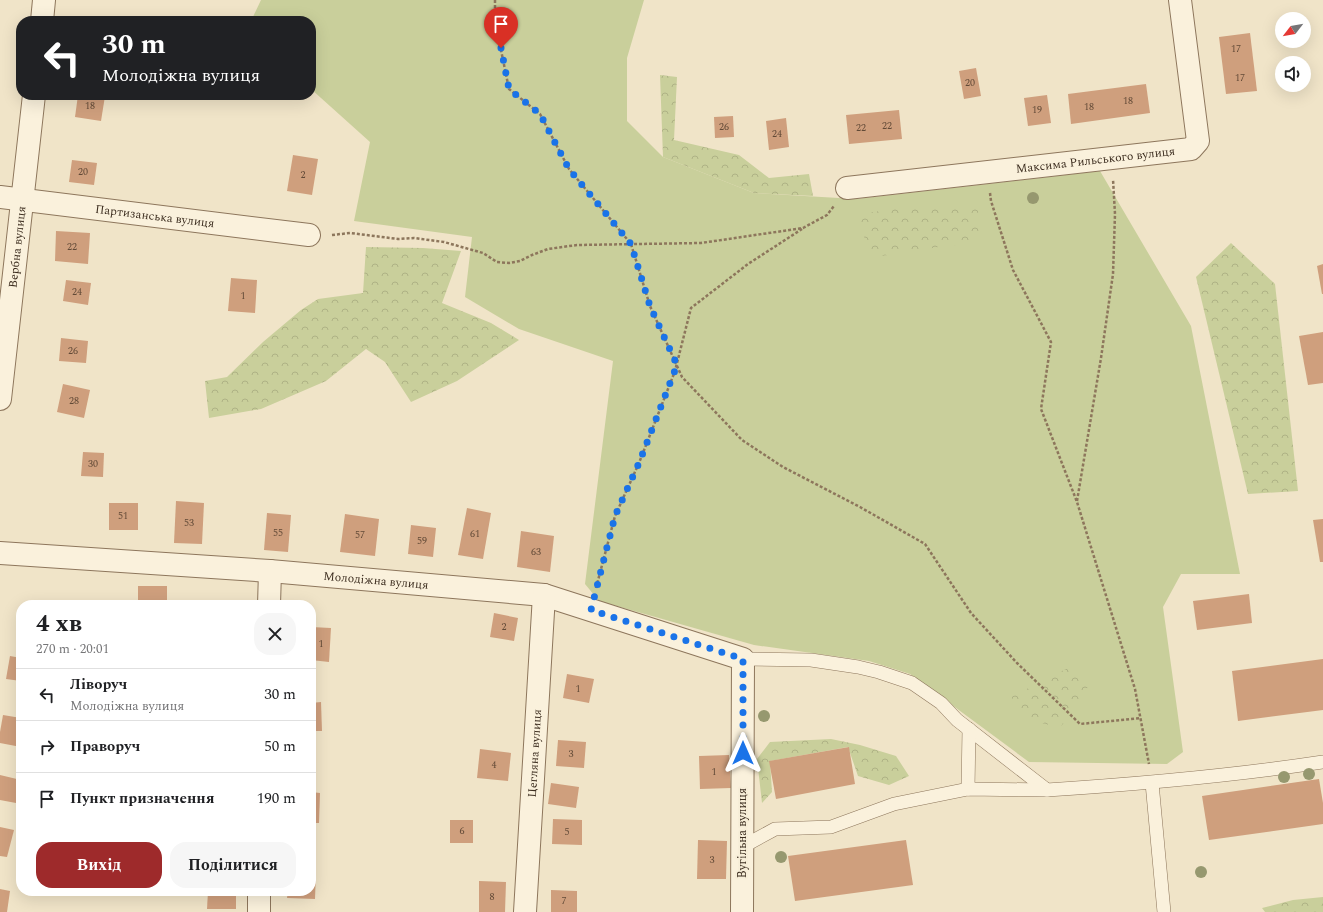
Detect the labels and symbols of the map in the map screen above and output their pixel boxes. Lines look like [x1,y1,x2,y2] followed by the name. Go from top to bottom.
[484,7.0,518,48] pin
[1275,12,1311,48] north arrow
[1231,41,1241,57] house number: 17
[1235,70,1245,86] house number: 17
[965,75,975,91] house number: 20
[1123,93,1133,109] house number: 18
[85,98,95,114] house number: 18
[1084,99,1094,115] house number: 18
[1032,102,1042,118] house number: 19
[882,118,892,134] house number: 22
[719,119,729,135] house number: 26
[856,120,866,136] house number: 22
[772,126,782,142] house number: 24
[1015,141,1176,178] street label: Максима Рильського вулиця
[78,164,88,180] house number: 20
[301,167,306,183] house number: 2
[94,199,216,233] street label: Партизанська вулиця
[3,205,31,289] street label: Вербна вулиця
[67,239,77,255] house number: 22
[72,284,82,300] house number: 24
[241,288,246,304] house number: 1
[68,343,78,359] house number: 26
[69,393,79,409] house number: 28
[88,456,98,472] house number: 30
[118,508,128,524] house number: 51
[184,515,194,531] house number: 53
[273,525,283,541] house number: 55
[470,526,480,542] house number: 61
[355,527,365,543] house number: 57
[417,533,427,549] house number: 59
[531,544,541,560] house number: 63
[323,566,429,594] street label: Молодіжна вулиця
[502,619,507,635] house number: 2
[319,636,324,652] house number: 1
[576,681,581,697] house number: 1
[522,708,547,798] street label: Цегляна вулиця
[722,732,764,774] position arrow
[569,746,574,762] house number: 3
[492,757,497,773] house number: 4
[712,764,717,780] house number: 1
[733,788,752,878] street label: Вугільна вулиця
[460,823,465,839] house number: 6
[565,824,570,840] house number: 5
[710,852,715,868] house number: 3
[490,889,495,905] house number: 8
[562,893,567,909] house number: 7

